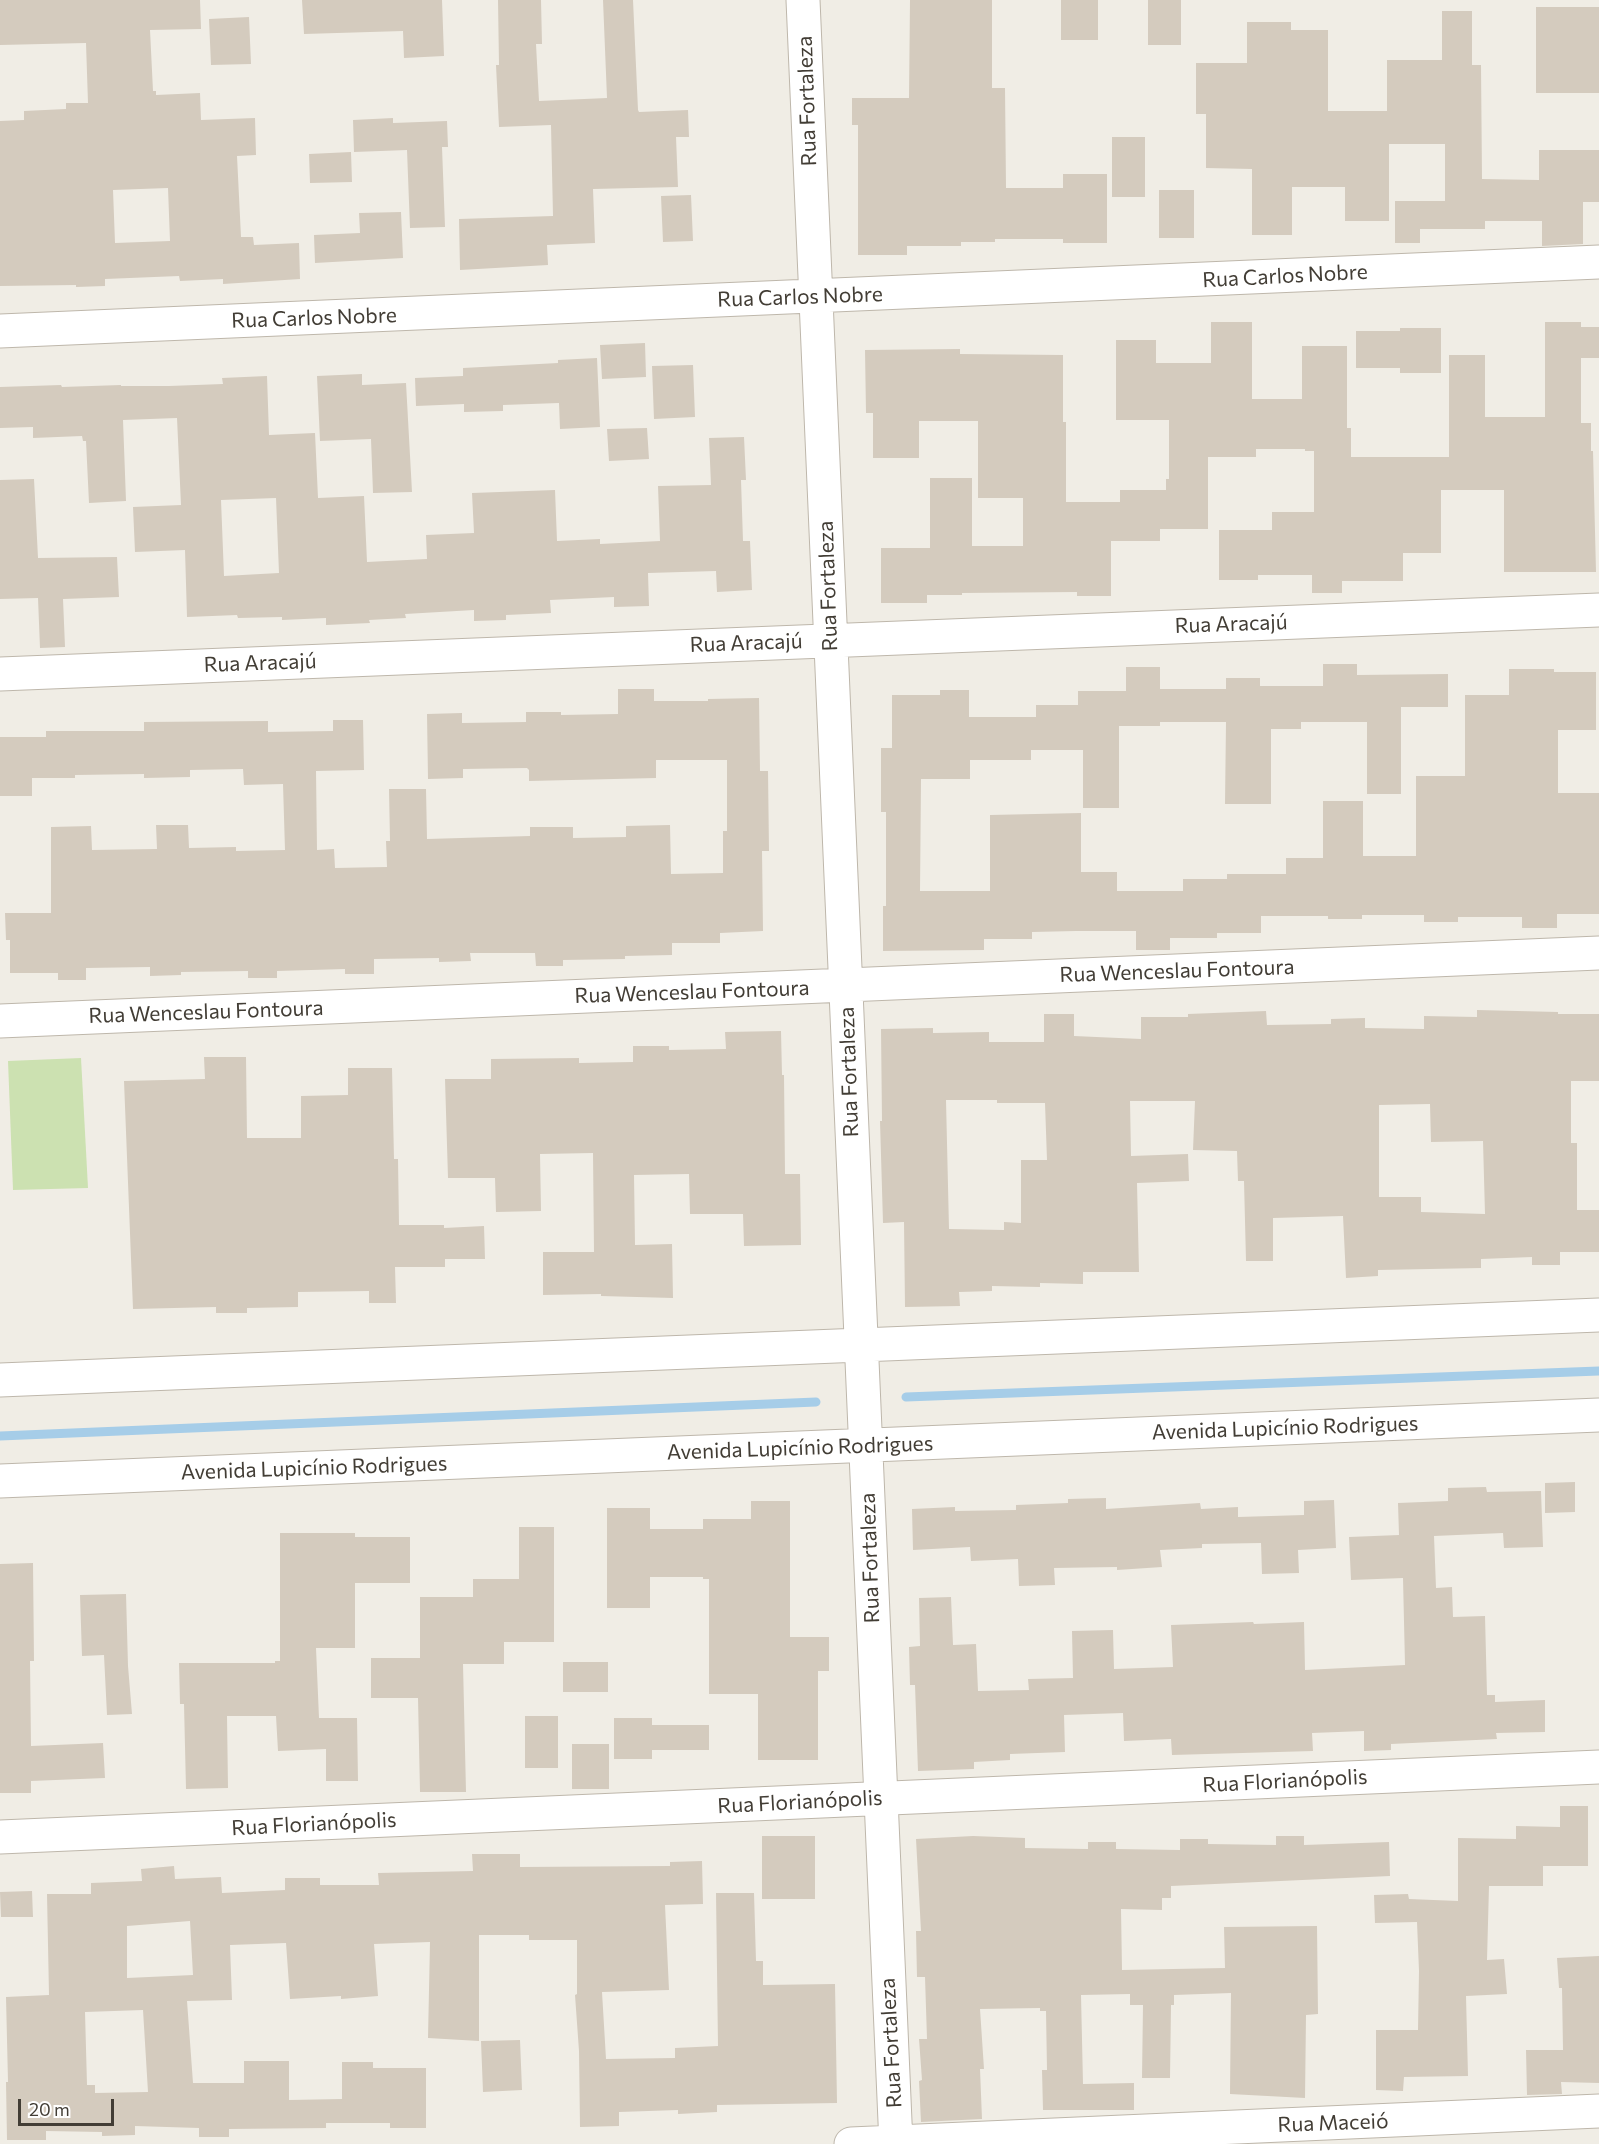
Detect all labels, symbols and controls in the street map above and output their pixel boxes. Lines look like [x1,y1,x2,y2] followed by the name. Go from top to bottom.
[792,35,822,167] street label: Rua Fortaleza
[1202,259,1368,293] street label: Rua Carlos Nobre
[717,282,883,312] street label: Rua Carlos Nobre
[231,303,397,333] street label: Rua Carlos Nobre
[813,520,843,652] street label: Rua Fortaleza
[1174,609,1288,639] street label: Rua Aracajú
[689,628,803,658] street label: Rua Aracajú
[203,648,317,678] street label: Rua Aracajú
[1059,954,1295,988] street label: Rua Wenceslau Fontoura
[574,975,810,1009] street label: Rua Wenceslau Fontoura
[88,995,324,1029] street label: Rua Wenceslau Fontoura
[834,1006,864,1138] street label: Rua Fortaleza
[1151,1411,1419,1445] street label: Avenida Lupicínio Rodrigues
[666,1431,934,1465] street label: Avenida Lupicínio Rodrigues
[180,1451,448,1485] street label: Avenida Lupicínio Rodrigues
[855,1492,885,1624] street label: Rua Fortaleza
[1202,1764,1368,1798] street label: Rua Florianópolis
[717,1785,883,1819] street label: Rua Florianópolis
[231,1807,397,1841] street label: Rua Florianópolis
[875,1977,907,2109] street label: Rua Fortaleza
[21,2087,117,2125] scale bar
[29,2098,70,2120] text: 20 m
[1277,2108,1389,2138] street label: Rua Maceió

